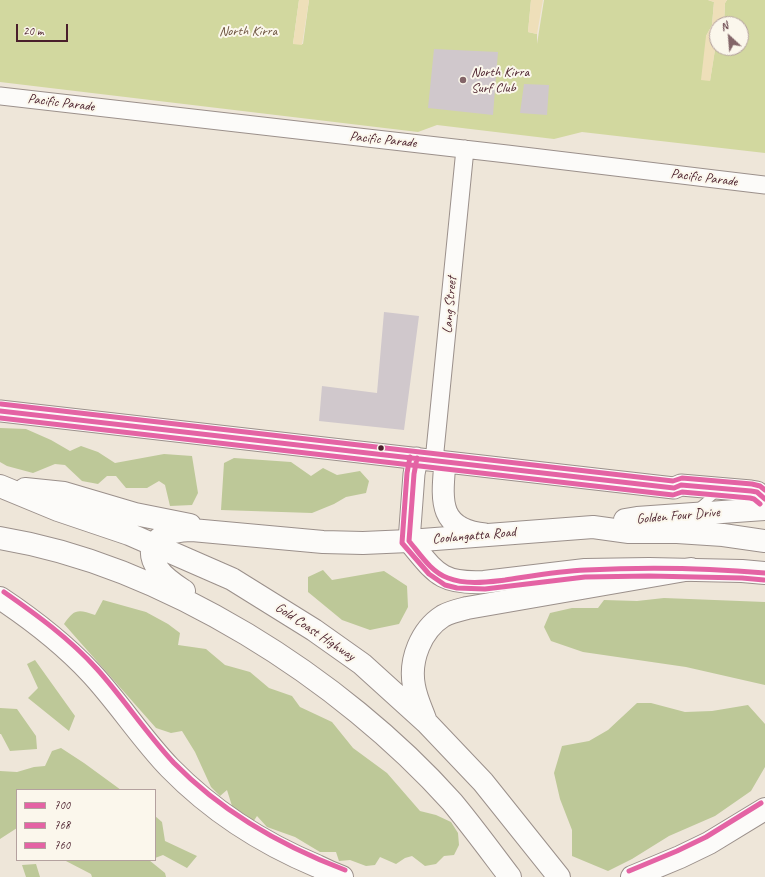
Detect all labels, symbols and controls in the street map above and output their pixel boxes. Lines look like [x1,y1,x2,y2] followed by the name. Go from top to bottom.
[18,16,70,42] scale bar
[709,16,749,56] north arrow
[718,18,730,34] text: N
[23,23,43,39] text: 20 m
[219,23,277,39] park label: North Kirra
[471,64,529,96] place label: North Kirra Surf Club
[458,75,468,85] marker: North Kirra Surf Club
[27,91,95,115] street label: Pacific Parade
[349,128,417,152] street label: Pacific Parade
[670,166,738,190] street label: Pacific Parade
[439,276,461,334] street label: Lang Street
[376,443,386,453] unlabelled marker
[636,504,720,528] street label: Golden Four Drive
[432,524,516,548] street label: Coolangatta Road
[272,599,358,665] street label: Gold Coast Highway
[16,789,156,861] legend
[54,797,70,813] text: 700
[54,817,70,833] text: 768
[54,837,70,853] text: 760

